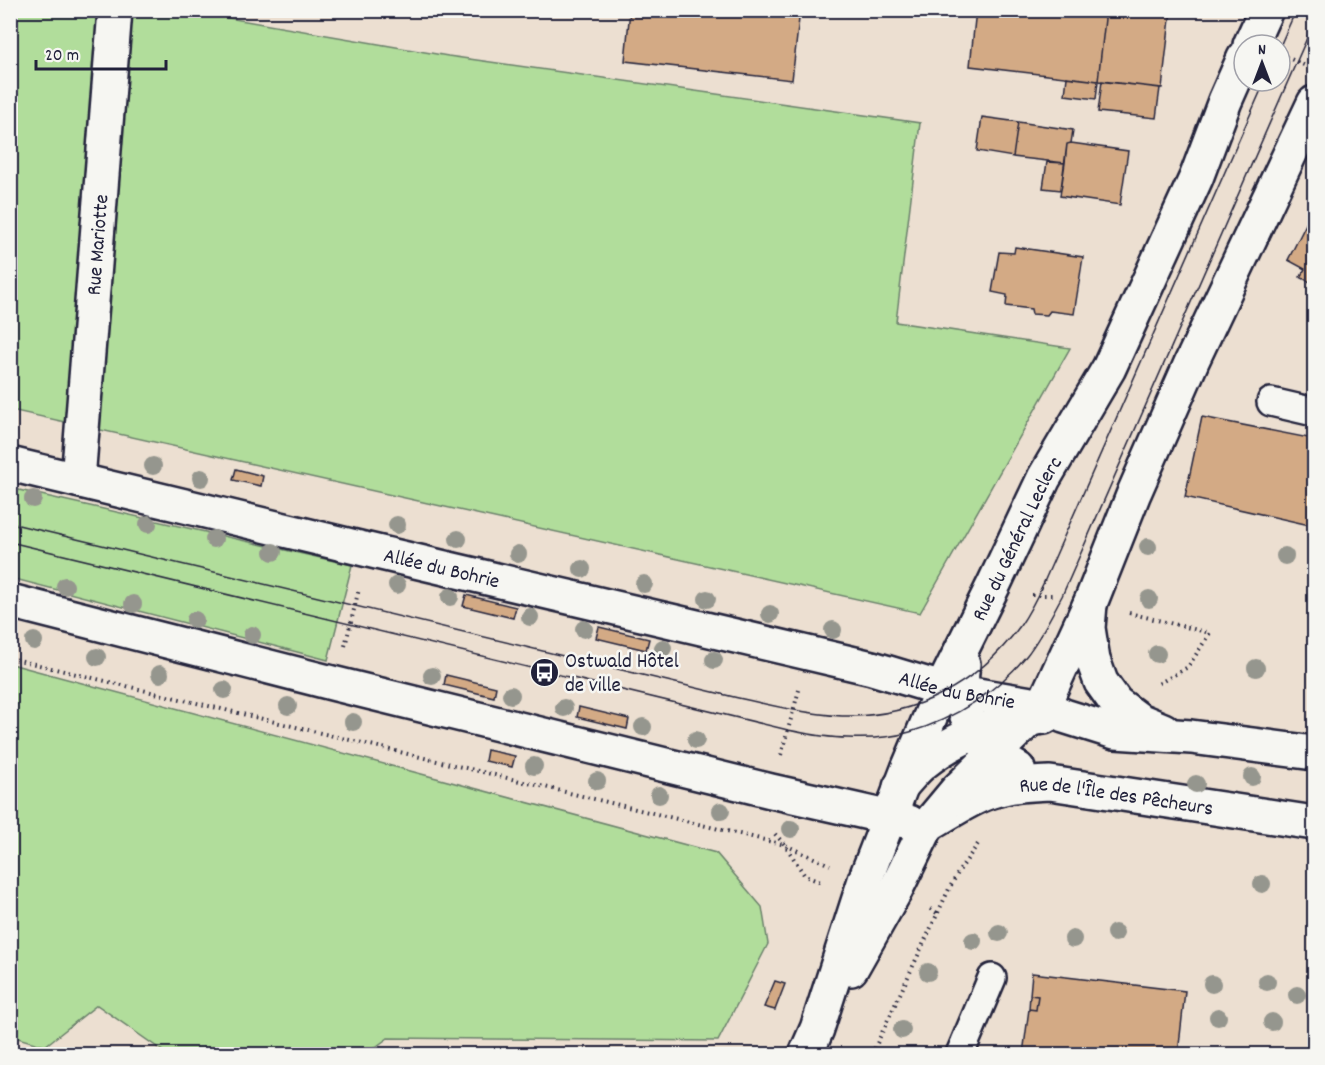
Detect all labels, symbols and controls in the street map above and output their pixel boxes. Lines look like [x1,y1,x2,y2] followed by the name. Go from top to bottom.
[36,33,166,71] scale bar
[1232,33,1292,93] north arrow
[1258,39,1266,62] text: N
[45,44,79,69] text: 20 m
[81,193,118,297] street label: Rue Mariotte
[966,451,1072,627] street label: Rue du Général Leclerc
[380,542,502,598] street label: Allée du Bohrie
[565,648,679,702] place label: Ostwald Hôtel de ville
[528,656,560,688] bus stop icon: Ostwald Hôtel de ville
[895,665,1017,719] street label: Allée du Bohrie
[1018,771,1215,826] street label: Rue de l'Île des Pêcheurs

